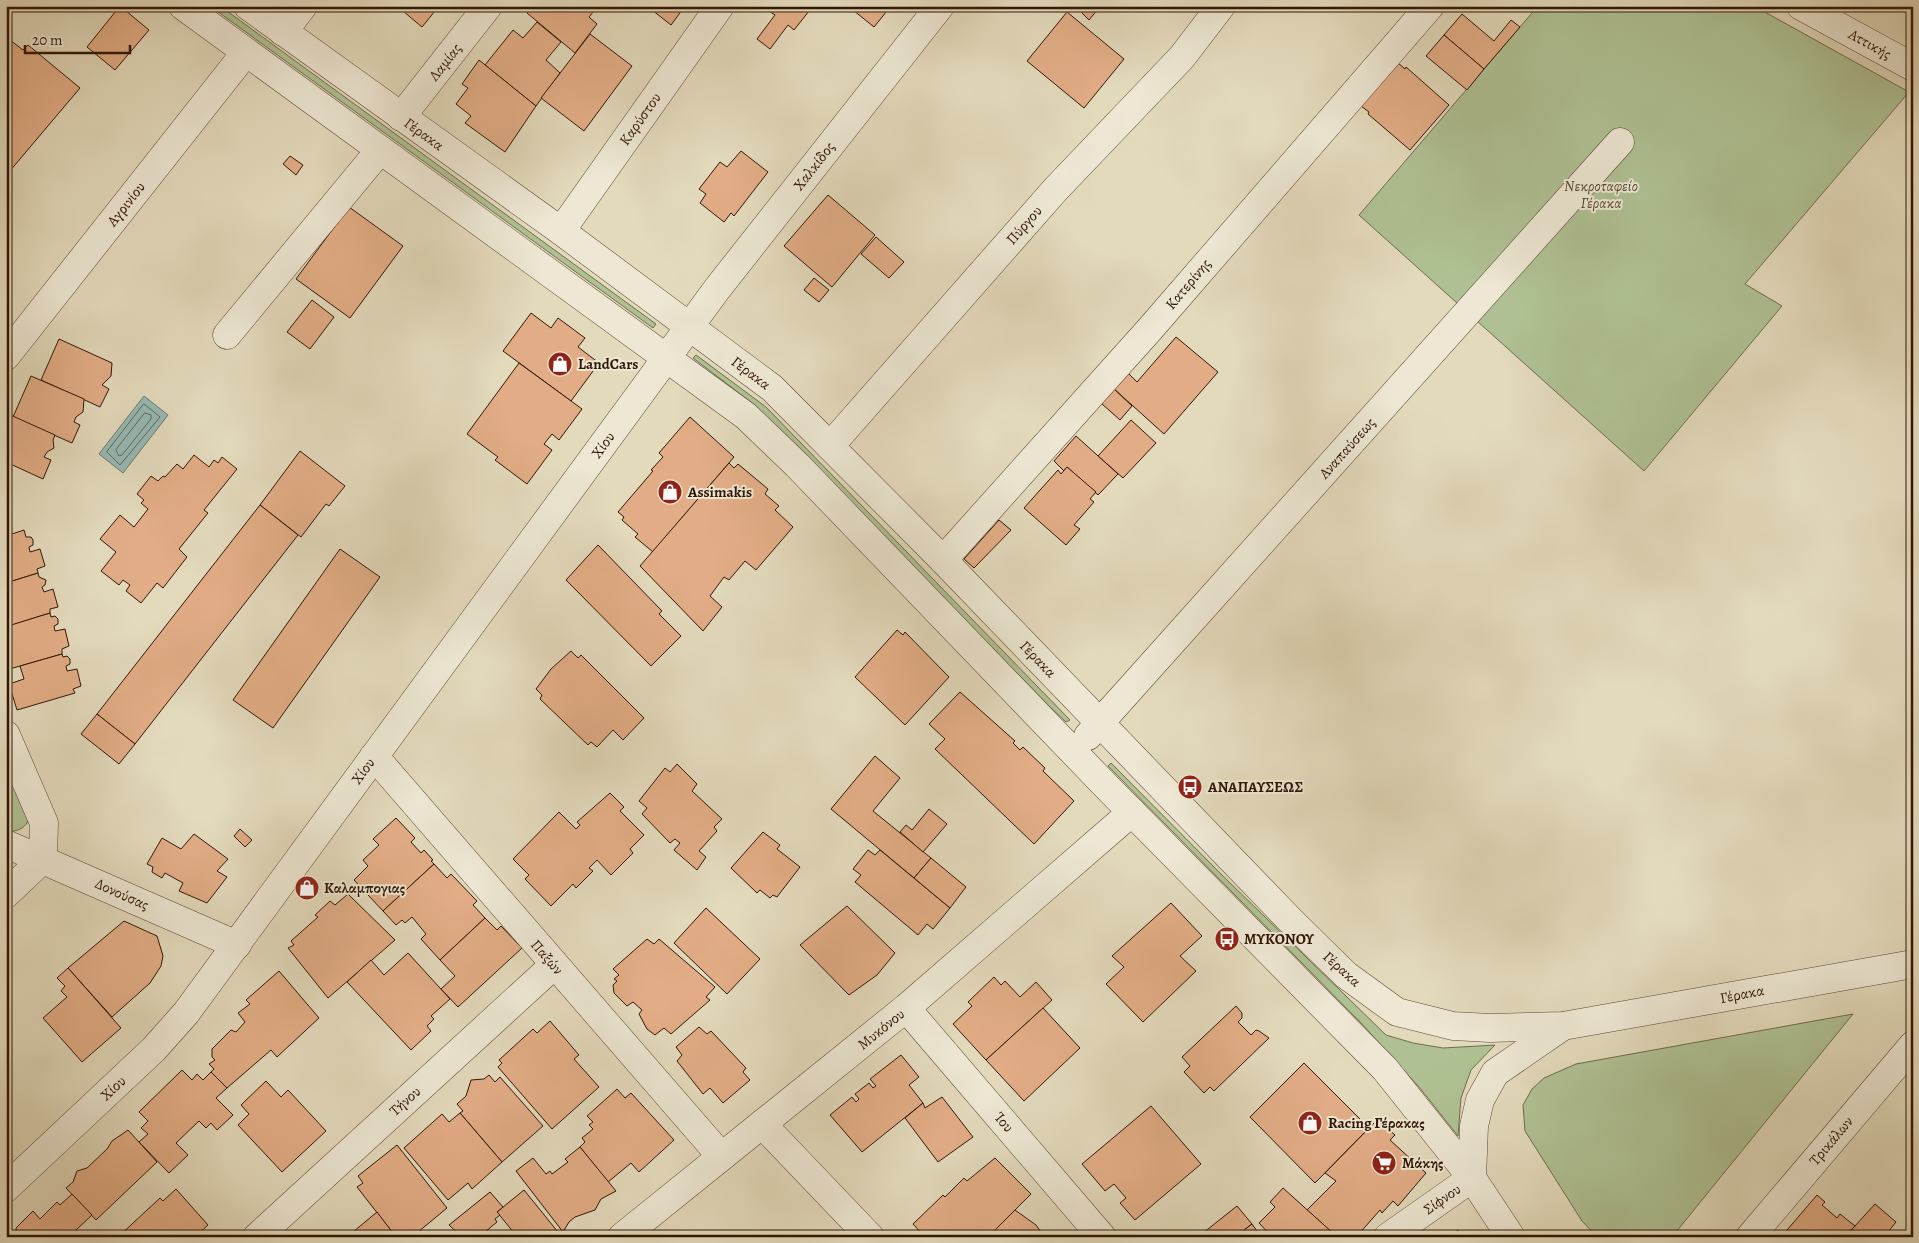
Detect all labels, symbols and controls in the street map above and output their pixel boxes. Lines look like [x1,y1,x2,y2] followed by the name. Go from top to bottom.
[25,22,130,54] scale bar
[1844,24,1895,64] street label: Αττικής
[32,30,63,50] text: 20 m
[423,39,466,86] street label: Λαμίας
[614,88,666,149] street label: Καρύστου
[400,113,448,155] street label: Γέρακα
[789,137,839,195] street label: Χαλκίδος
[1564,176,1638,213] park label: Νεκροταφείο Γέρακα
[102,177,150,231] street label: Αγρινίου
[1002,201,1047,249] street label: Πύργου
[1161,254,1215,314] street label: Κατερίνης
[547,351,573,377] shop icon: LandCars
[727,352,775,394] street label: Γέρακα
[578,354,638,374] place label: LandCars
[1314,413,1380,484] street label: Αναπαύσεως
[587,428,619,462] street label: Χίου
[657,479,683,505] shop icon: Assimakis
[687,482,752,502] place label: Assimakis
[1015,636,1061,682] street label: Γέρακα
[347,754,379,788] street label: Χίου
[1177,774,1203,800] bus stop icon: ΑΝΑΠΑΥΣΕΩΣ
[1207,777,1304,797] place label: ΑΝΑΠΑΥΣΕΩΣ
[92,873,152,915] street label: Δονούσας
[294,875,320,901] shop icon: Καλαμπογιας
[324,878,405,898] place label: Καλαμπογιας
[1214,926,1240,952] bus stop icon: ΜΥΚΟΝΟΥ
[1244,929,1314,949] place label: ΜΥΚΟΝΟΥ
[526,935,568,979] street label: Παξών
[1319,947,1365,991] street label: Γέρακα
[1718,980,1766,1008] street label: Γέρακα
[853,1004,909,1054] street label: Μυκόνου
[96,1071,130,1105] street label: Χίου
[385,1082,425,1120] street label: Τήνου
[990,1108,1018,1137] street label: Ίου
[1297,1110,1323,1136] shop icon: Racing Γέρακας
[1805,1112,1857,1170] street label: Τρικάλων
[1328,1113,1425,1133] place label: Racing Γέρακας
[1371,1150,1397,1176] supermarket icon: Μάκης
[1402,1153,1444,1173] place label: Μάκης
[1419,1179,1465,1219] street label: Σίφνου

